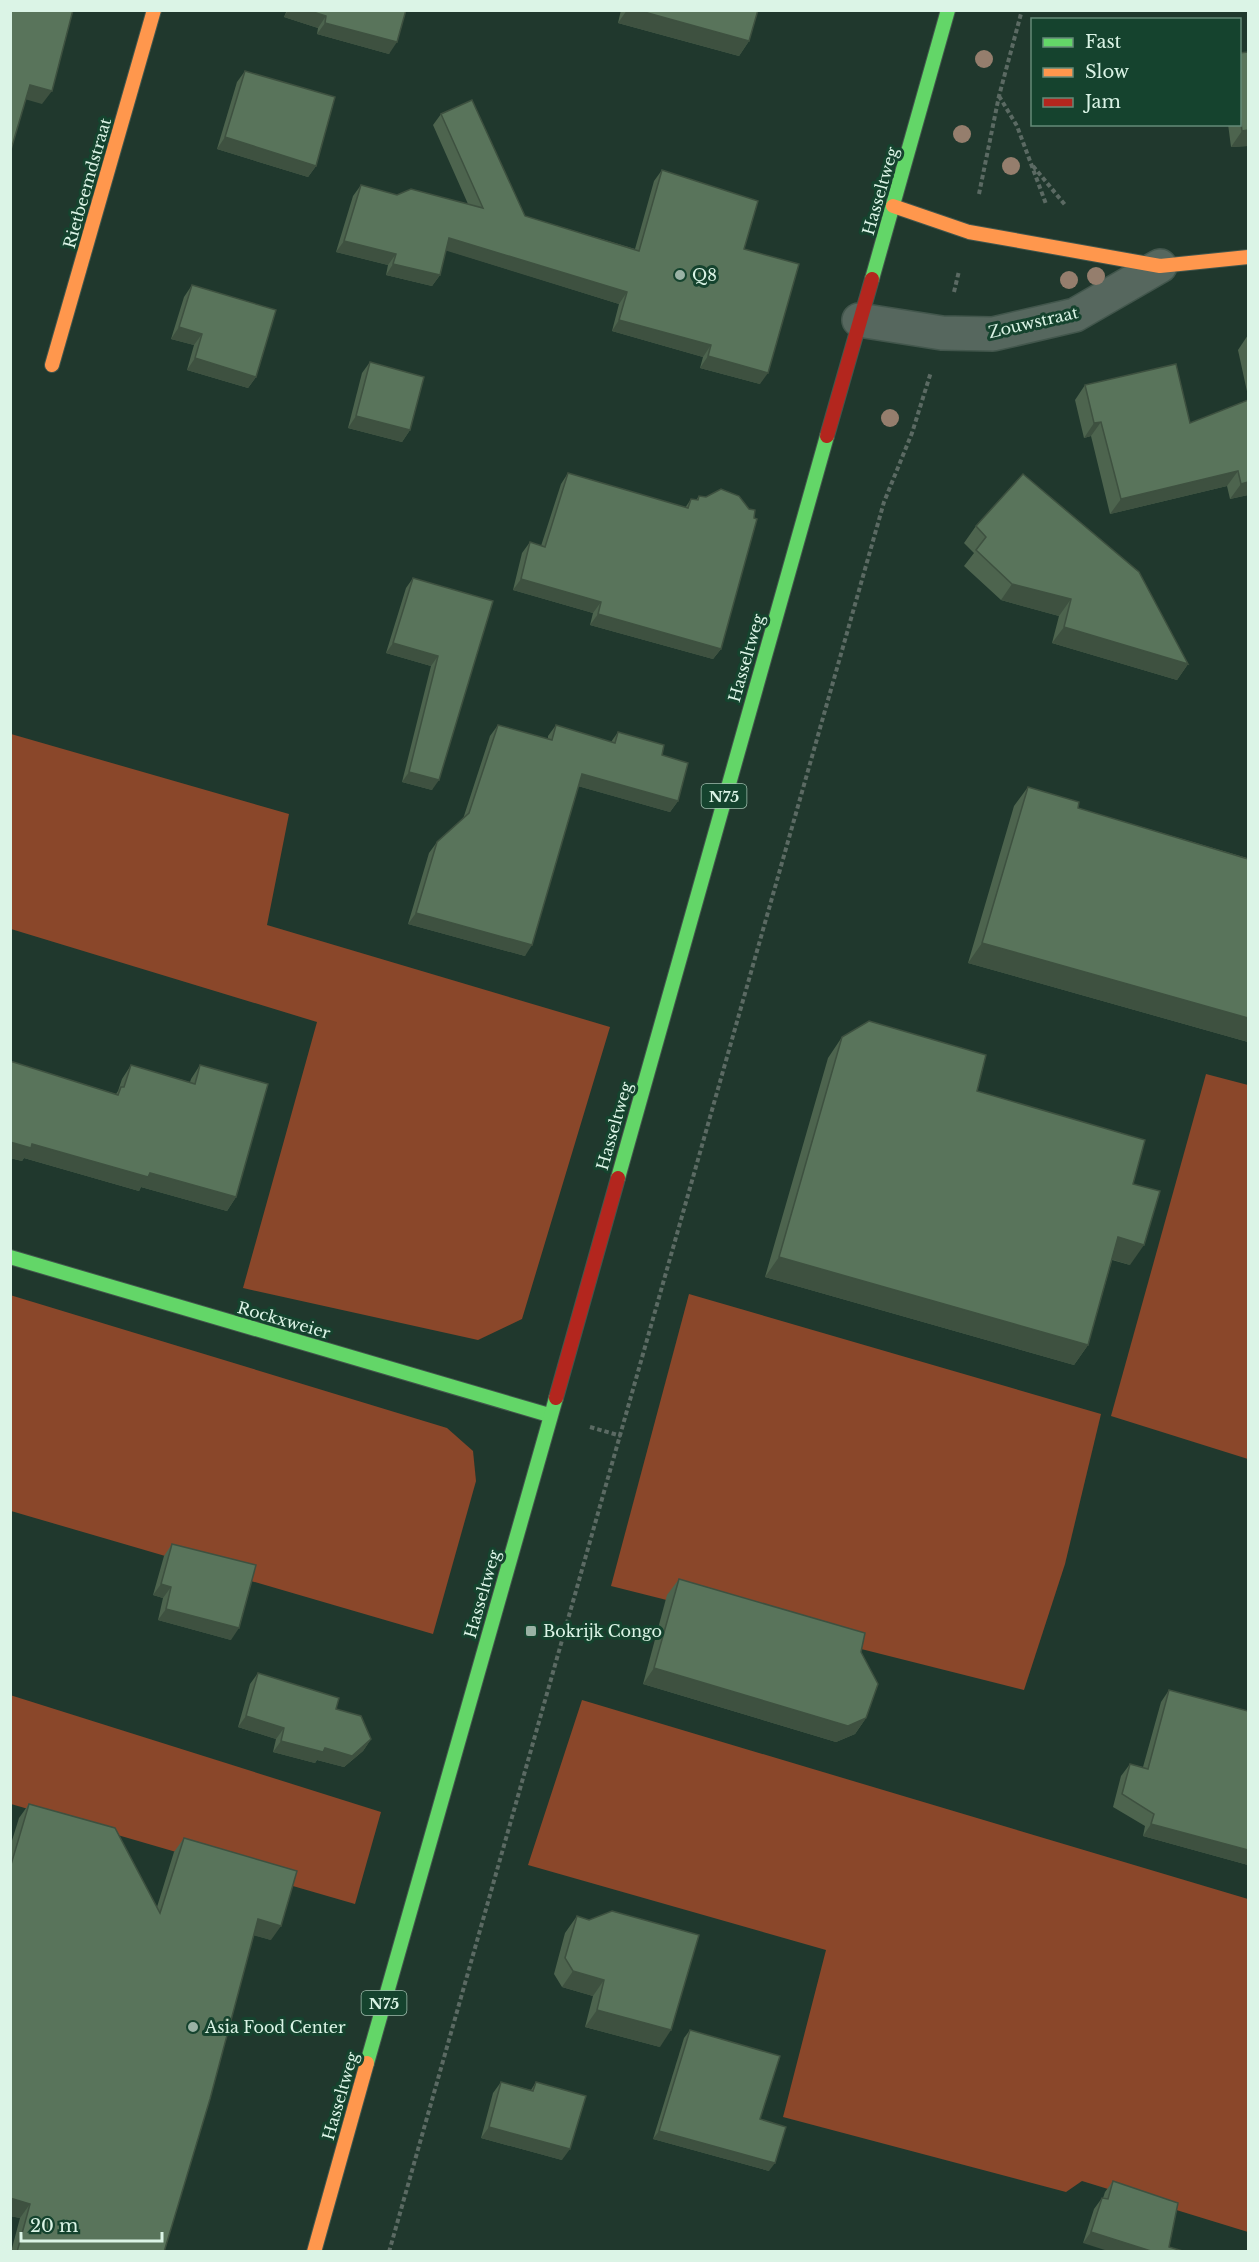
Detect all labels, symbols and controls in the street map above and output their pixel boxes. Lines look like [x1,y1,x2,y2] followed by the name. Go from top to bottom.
[1031,18,1241,126] legend
[1085,31,1122,53] text: Fast
[1085,61,1130,83] text: Slow
[1083,91,1121,113] text: Jam
[59,115,115,251] street label: Rietbeemdstraat
[858,144,902,237] street label: Hasseltweg
[692,265,717,285] place label: Q8
[673,268,687,282] marker: Q8
[986,302,1080,342] street label: Zouwstraat
[724,611,768,704] street label: Hasseltweg
[702,784,746,808] road number: N75
[592,1079,636,1172] street label: Hasseltweg
[235,1297,333,1343] street label: Rockxweier
[460,1547,504,1640] street label: Hasseltweg
[543,1621,662,1641] place label: Bokrijk Congo
[524,1624,538,1638] marker: Bokrijk Congo
[362,1991,406,2015] road number: N75
[204,2017,346,2037] place label: Asia Food Center
[186,2020,200,2034] marker: Asia Food Center
[318,2049,362,2142] street label: Hasseltweg
[21,2205,162,2243] scale bar
[30,2215,78,2237] text: 20 m

